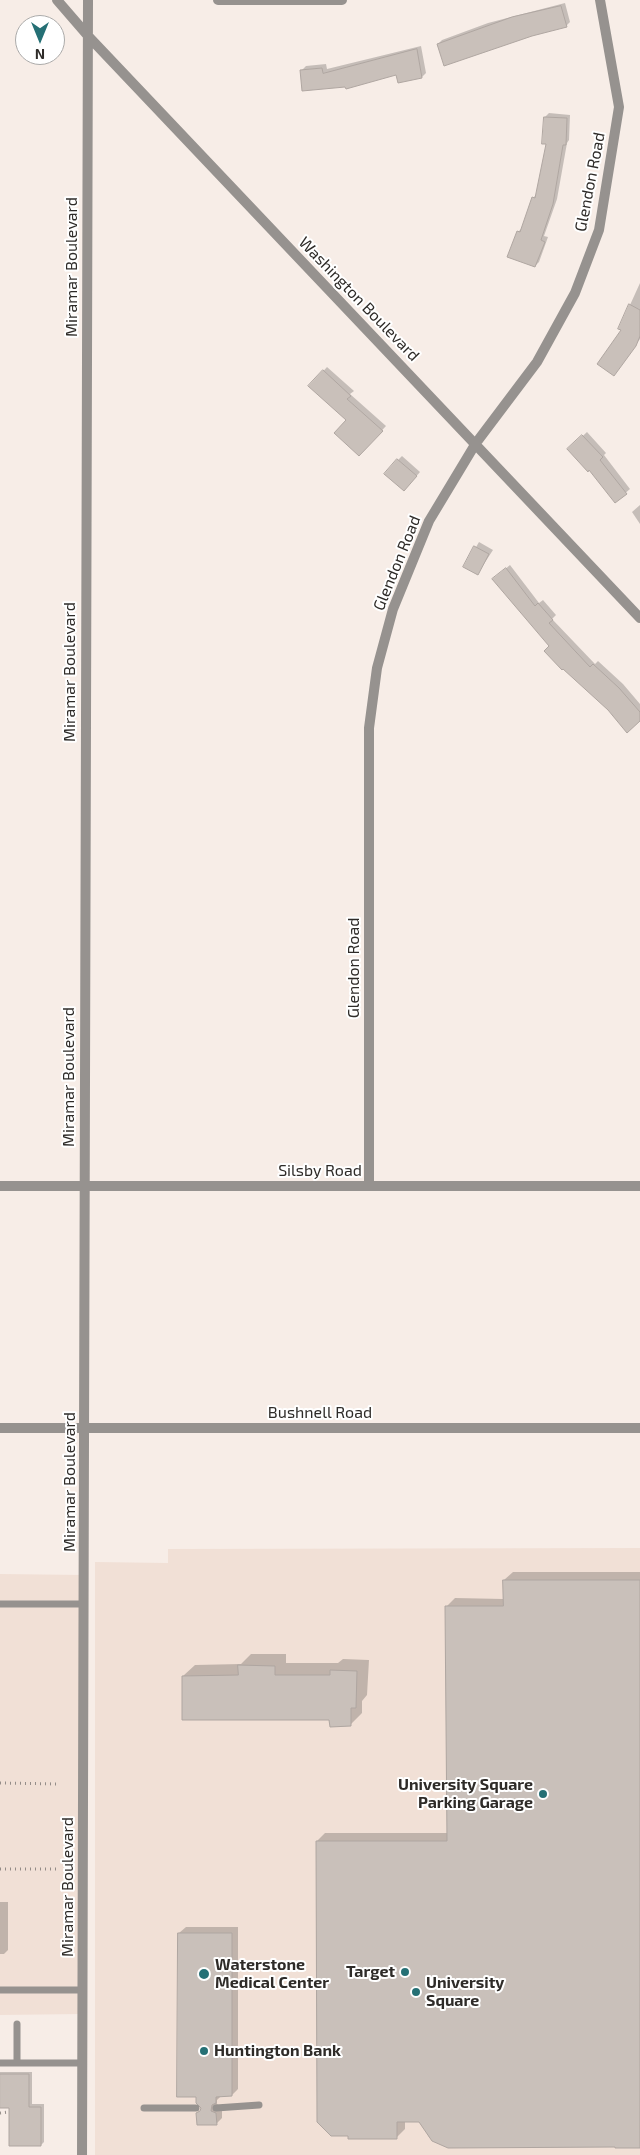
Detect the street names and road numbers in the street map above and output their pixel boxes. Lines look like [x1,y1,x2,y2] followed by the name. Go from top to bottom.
[571,131,609,233] street label: Glendon Road
[62,197,82,337] street label: Miramar Boulevard
[295,233,423,365] street label: Washington Boulevard
[369,513,425,613] street label: Glendon Road
[60,602,80,742] street label: Miramar Boulevard
[344,918,364,1018] street label: Glendon Road
[59,1007,79,1147] street label: Miramar Boulevard
[278,1161,362,1181] street label: Silsby Road
[268,1403,372,1423] street label: Bushnell Road
[60,1412,80,1552] street label: Miramar Boulevard
[58,1817,78,1957] street label: Miramar Boulevard

